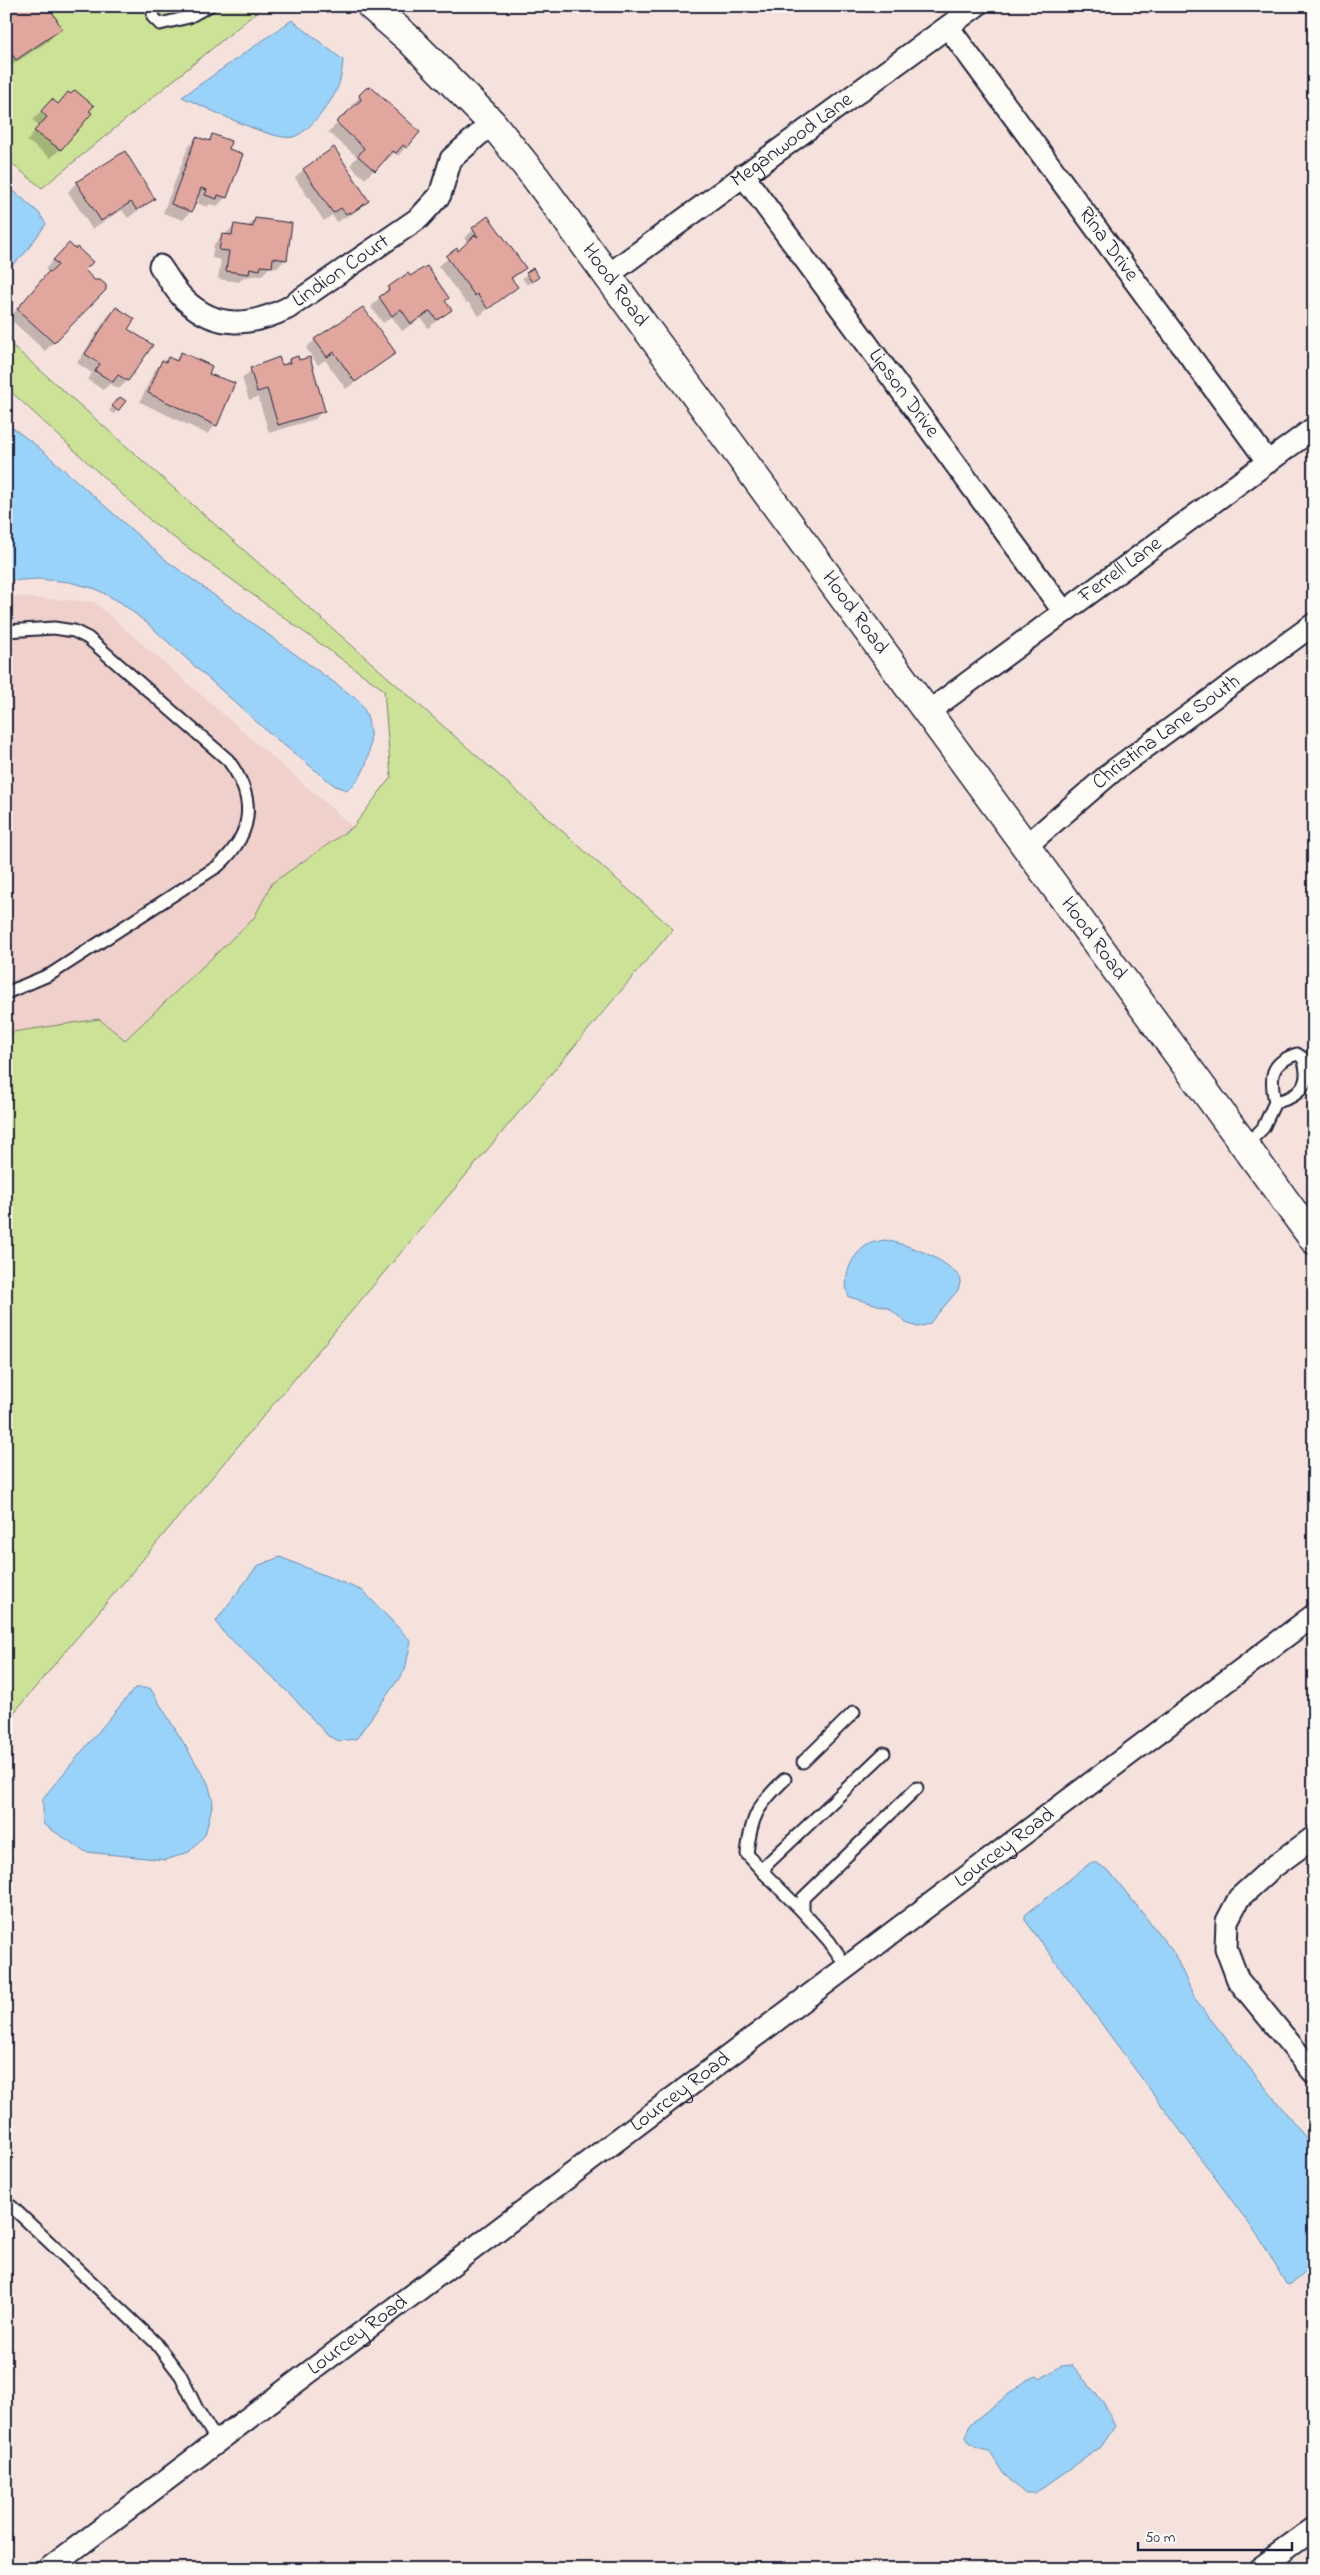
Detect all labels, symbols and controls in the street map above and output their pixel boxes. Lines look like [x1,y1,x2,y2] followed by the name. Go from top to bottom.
[725,85,860,195] street label: Meganwood Lane
[1070,201,1146,289] street label: Rina Drive
[287,227,396,316] street label: Lindion Court
[574,237,656,333] street label: Hood Road
[861,343,947,445] street label: Lipson Drive
[1072,529,1169,612] street label: Ferrell Lane
[814,565,895,661] street label: Hood Road
[1086,667,1247,797] street label: Christina Lane South
[1053,891,1134,987] street label: Hood Road
[948,1800,1061,1896] street label: Lourcey Road
[624,2045,737,2140] street label: Lourcey Road
[301,2288,414,2383] street label: Lourcey Road
[1138,2520,1291,2552] scale bar
[1145,2527,1176,2549] text: 50 m

